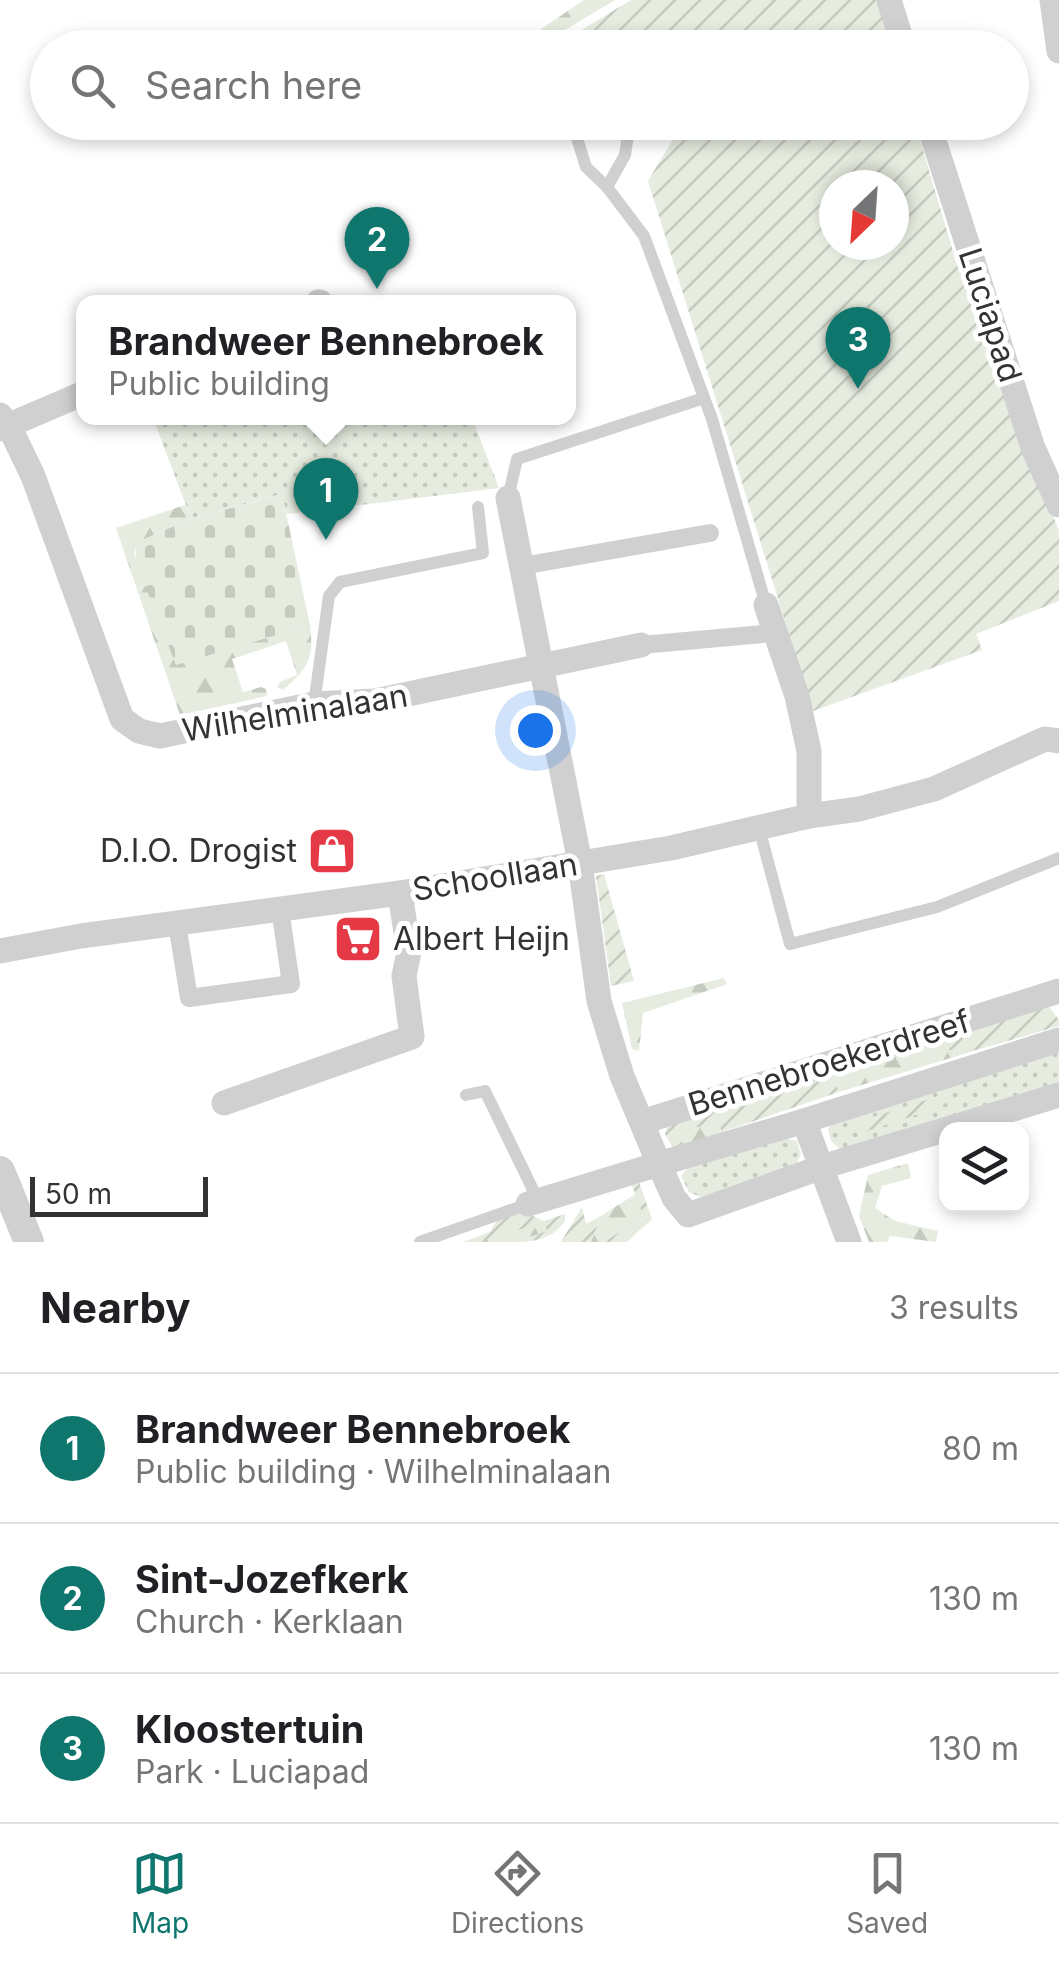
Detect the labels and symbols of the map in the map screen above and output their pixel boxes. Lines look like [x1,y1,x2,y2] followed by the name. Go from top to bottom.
[819,170,909,260] north arrow
[344,206,410,289] pin: 2
[951,243,1030,387] street label: Luciapad
[826,306,890,389] pin: 3
[294,458,358,540] pin: 1
[179,675,410,750] street label: Wilhelminalaan
[510,705,561,756] your location
[306,825,358,877] shop icon: D.I.O. Drogist
[100,831,297,870] place label: D.I.O. Drogist
[410,844,580,909] street label: Schoollaan
[332,913,384,965] supermarket icon: Albert Heijn
[393,919,570,958] place label: Albert Heijn
[683,1001,974,1124] street label: Bennebroekerdreef
[30,1172,208,1216] scale bar

